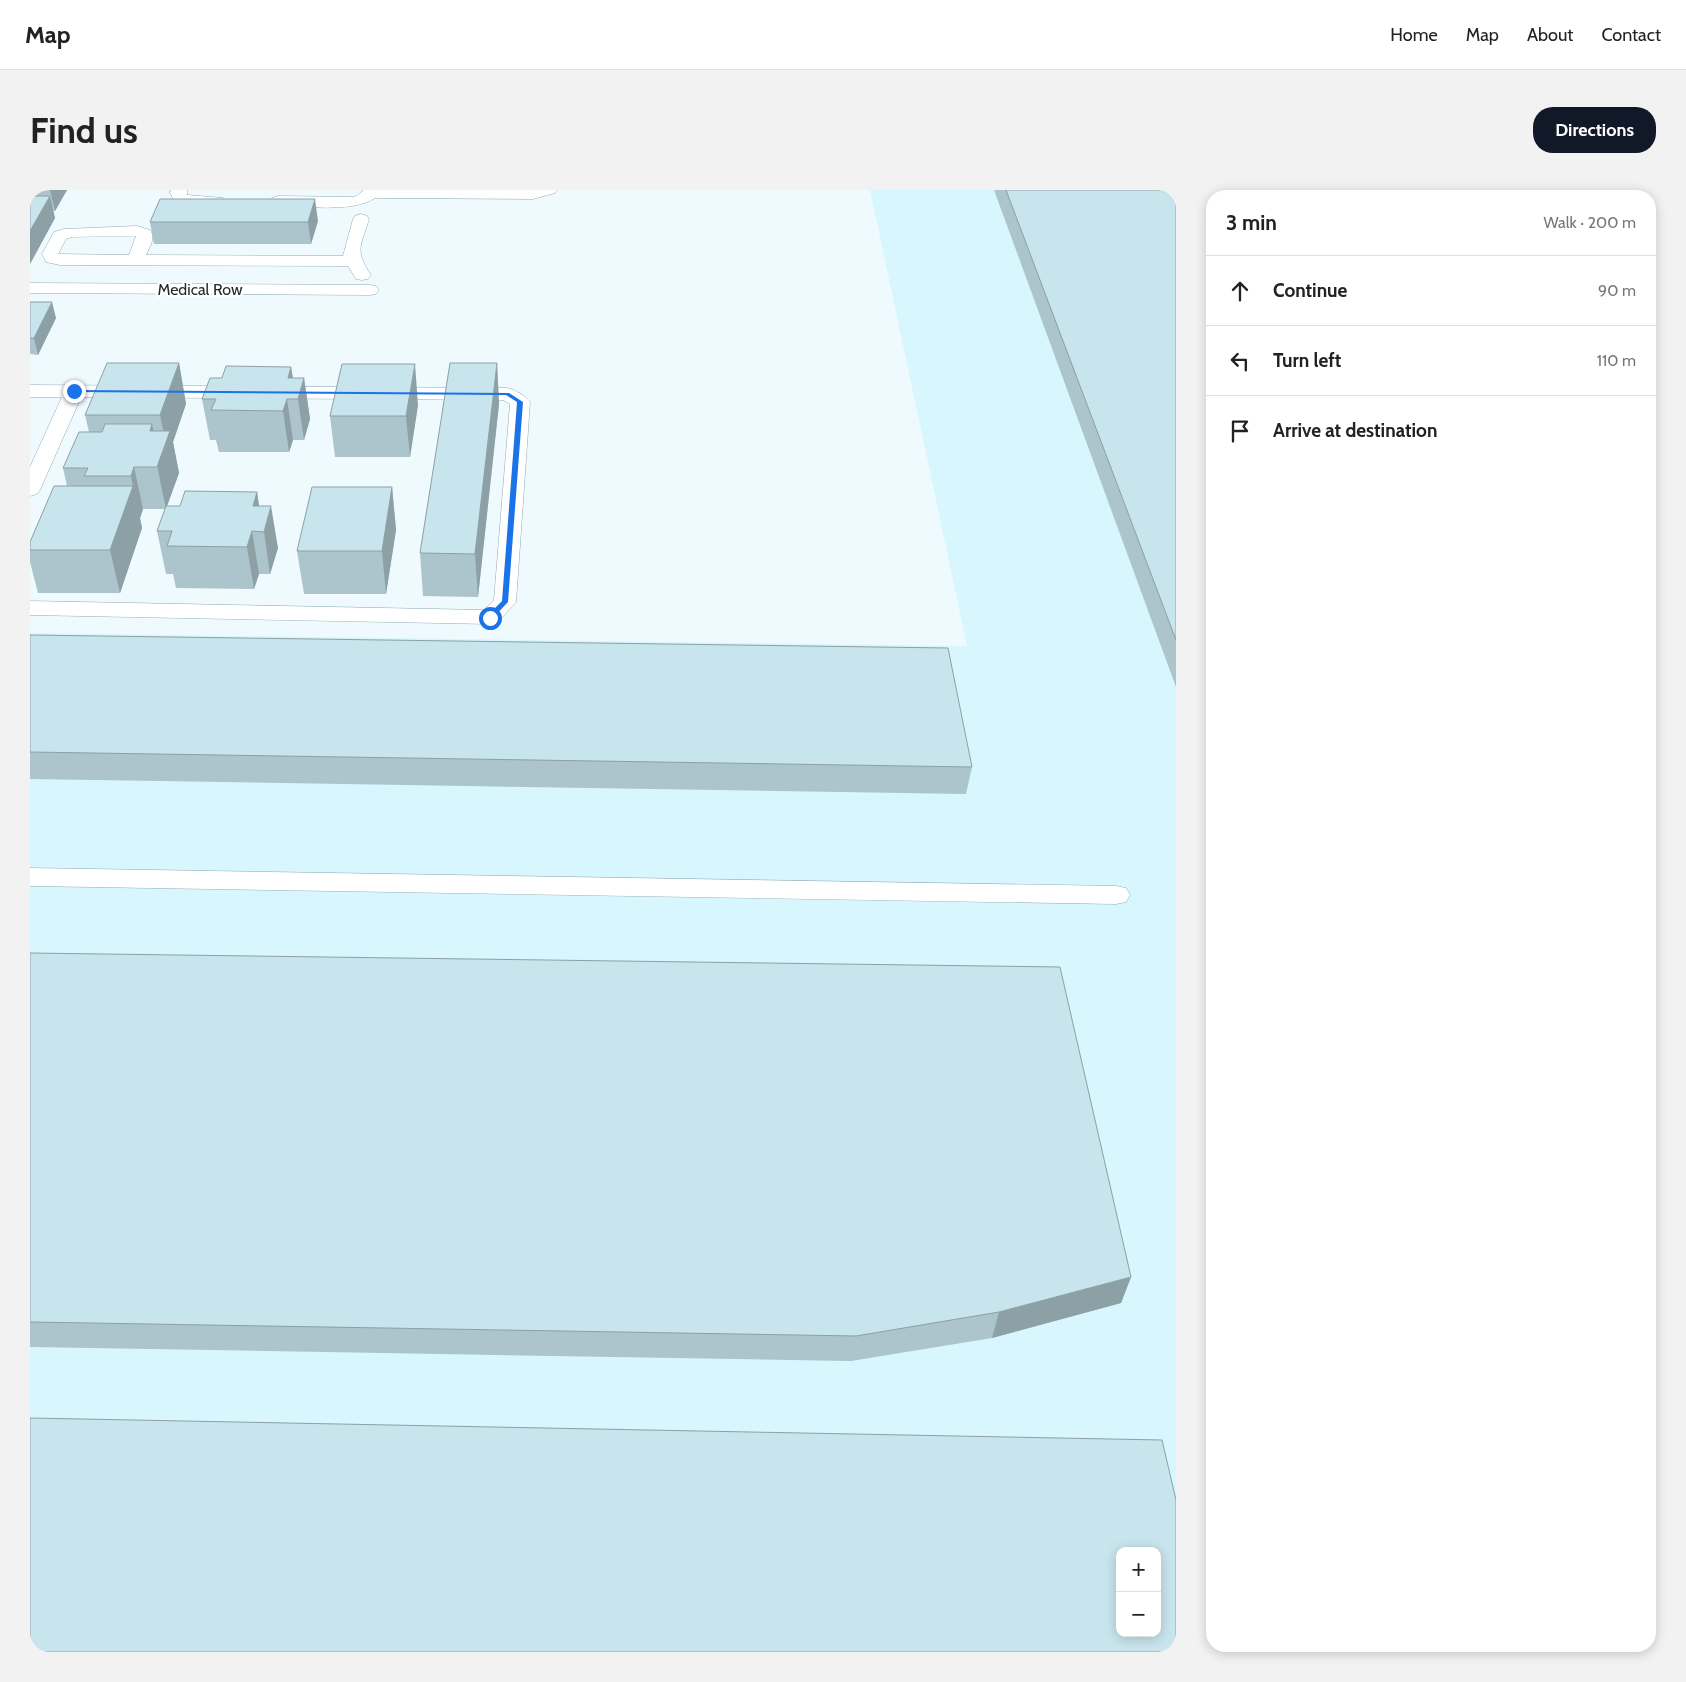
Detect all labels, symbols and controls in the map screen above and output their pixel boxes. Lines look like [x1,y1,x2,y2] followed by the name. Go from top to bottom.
[25,20,71,49] text: Map
[1390,24,1438,46] text: Home
[1466,24,1499,46] text: Map
[1527,24,1573,46] text: About
[1601,24,1661,46] text: Contact
[1533,107,1656,153] button: Directions
[30,109,138,152] text: Find us
[1226,210,1277,235] text: 3 min
[1544,213,1636,232] text: Walk · 200 m
[1226,277,1254,305] icon: ahead
[1273,279,1347,302] text: Continue
[157,280,243,299] street label: Medical Row
[1598,281,1636,300] text: 90 m
[1226,347,1254,375] icon: left
[1273,349,1341,372] text: Turn left
[1597,351,1636,370] text: 110 m
[63,380,86,403] route end
[1226,417,1254,445] icon: arrive
[1273,419,1437,442] text: Arrive at destination
[479,607,502,630] route start
[1116,1547,1161,1637] map controls
[1116,1547,1161,1592] button: +
[1116,1592,1161,1637] button: −

